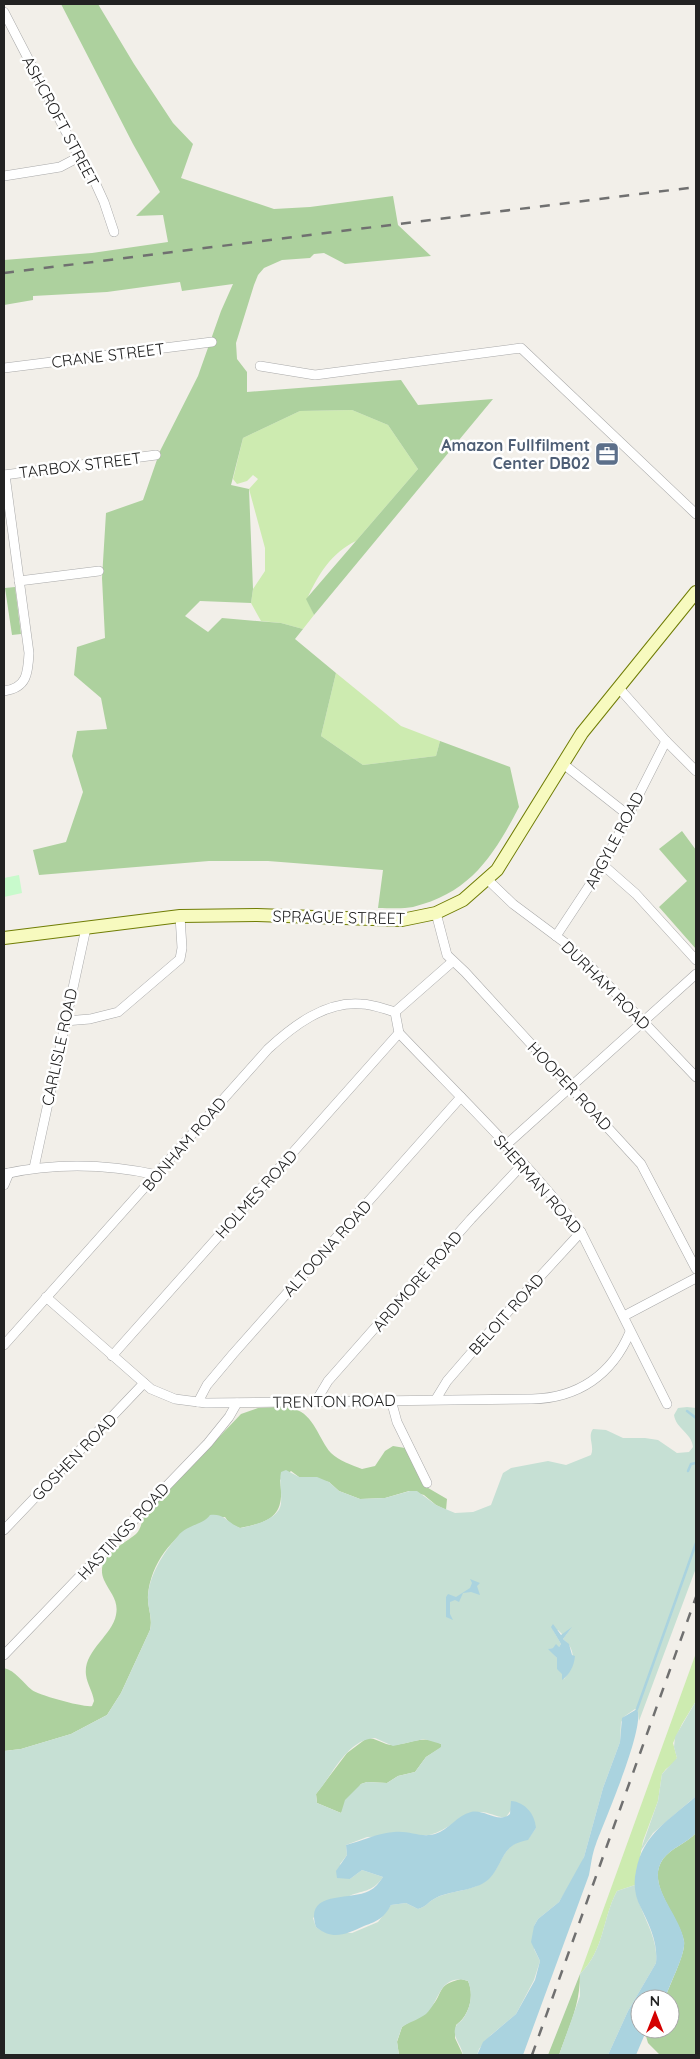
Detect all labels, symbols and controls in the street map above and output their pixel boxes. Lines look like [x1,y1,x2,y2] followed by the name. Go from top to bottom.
[18,52,104,190] street label: ASHCROFT STREET
[50,338,166,372] street label: CRANE STREET
[441,435,590,473] place label: Amazon Fullfilment Center DB02
[594,441,620,467] office icon: Amazon Fullfilment Center DB02
[18,448,143,482] street label: TARBOX STREET
[580,788,648,892] street label: ARGYLE ROAD
[272,906,406,928] street label: SPRAGUE STREET
[557,936,655,1034] street label: DURHAM ROAD
[37,986,81,1108] street label: CARLISLE ROAD
[524,1037,616,1135] street label: HOOPER ROAD
[138,1093,230,1195] street label: BONHAM ROAD
[490,1130,586,1238] street label: SHERMAN ROAD
[211,1145,301,1243] street label: HOLMES ROAD
[279,1196,375,1300] street label: ALTOONA ROAD
[368,1227,466,1335] street label: ARDMORE ROAD
[464,1269,548,1359] street label: BELOIT ROAD
[272,1390,396,1412] street label: TRENTON ROAD
[27,1409,121,1505] street label: GOSHEN ROAD
[73,1478,173,1584] street label: HASTINGS ROAD
[630,1989,680,2039] north arrow
[650,1992,660,2010] text: N

